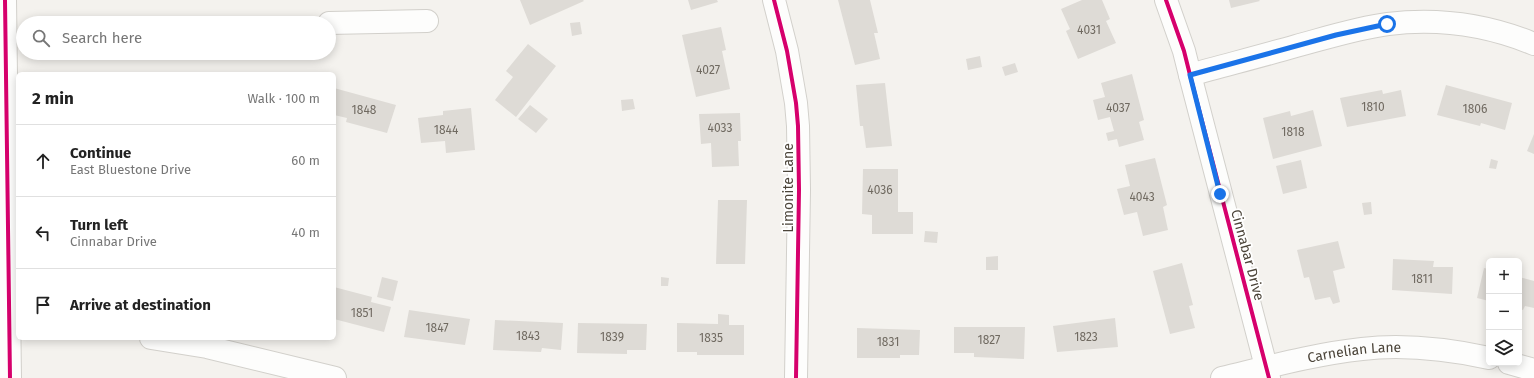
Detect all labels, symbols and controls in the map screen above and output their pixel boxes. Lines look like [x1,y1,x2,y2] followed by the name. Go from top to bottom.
[1378,15,1396,33] route start
[16,16,336,60] search box
[1077,23,1101,37] house number: 4031
[30,27,52,49] icon: search
[62,29,142,47] text: Search here
[696,63,720,77] house number: 4027
[32,88,74,109] text: 2 min
[248,91,320,106] text: Walk · 100 m
[1361,100,1385,114] house number: 1810
[1106,101,1130,115] house number: 4037
[1463,102,1487,116] house number: 1806
[352,103,377,117] house number: 1848
[708,121,732,135] house number: 4033
[434,123,459,137] house number: 1844
[1281,125,1305,139] house number: 1818
[780,143,797,233] street label: Limonite Lane
[70,144,131,162] text: Continue
[32,150,54,172] icon: ahead
[291,153,320,168] text: 60 m
[70,162,191,177] text: East Bluestone Drive
[867,183,893,197] house number: 4036
[1211,185,1229,203] route end
[1129,190,1155,204] house number: 4043
[1227,208,1268,303] street label: Cinnabar Drive
[70,216,128,234] text: Turn left
[32,222,54,244] icon: left
[291,225,320,240] text: 40 m
[70,234,157,249] text: Cinnabar Drive
[1486,258,1522,366] map controls
[1486,258,1522,294] button: +
[1411,272,1433,286] house number: 1811
[32,294,54,316] icon: arrive
[1486,294,1522,330] button: −
[70,296,211,314] text: Arrive at destination
[351,306,373,320] house number: 1851
[425,321,449,335] house number: 1847
[516,329,540,343] house number: 1843
[600,330,624,344] house number: 1839
[1074,330,1098,344] house number: 1823
[1486,330,1522,366] button: layers
[699,331,723,345] house number: 1835
[978,333,1000,347] house number: 1827
[877,335,899,349] house number: 1831
[1306,339,1401,367] street label: Carnelian Lane

